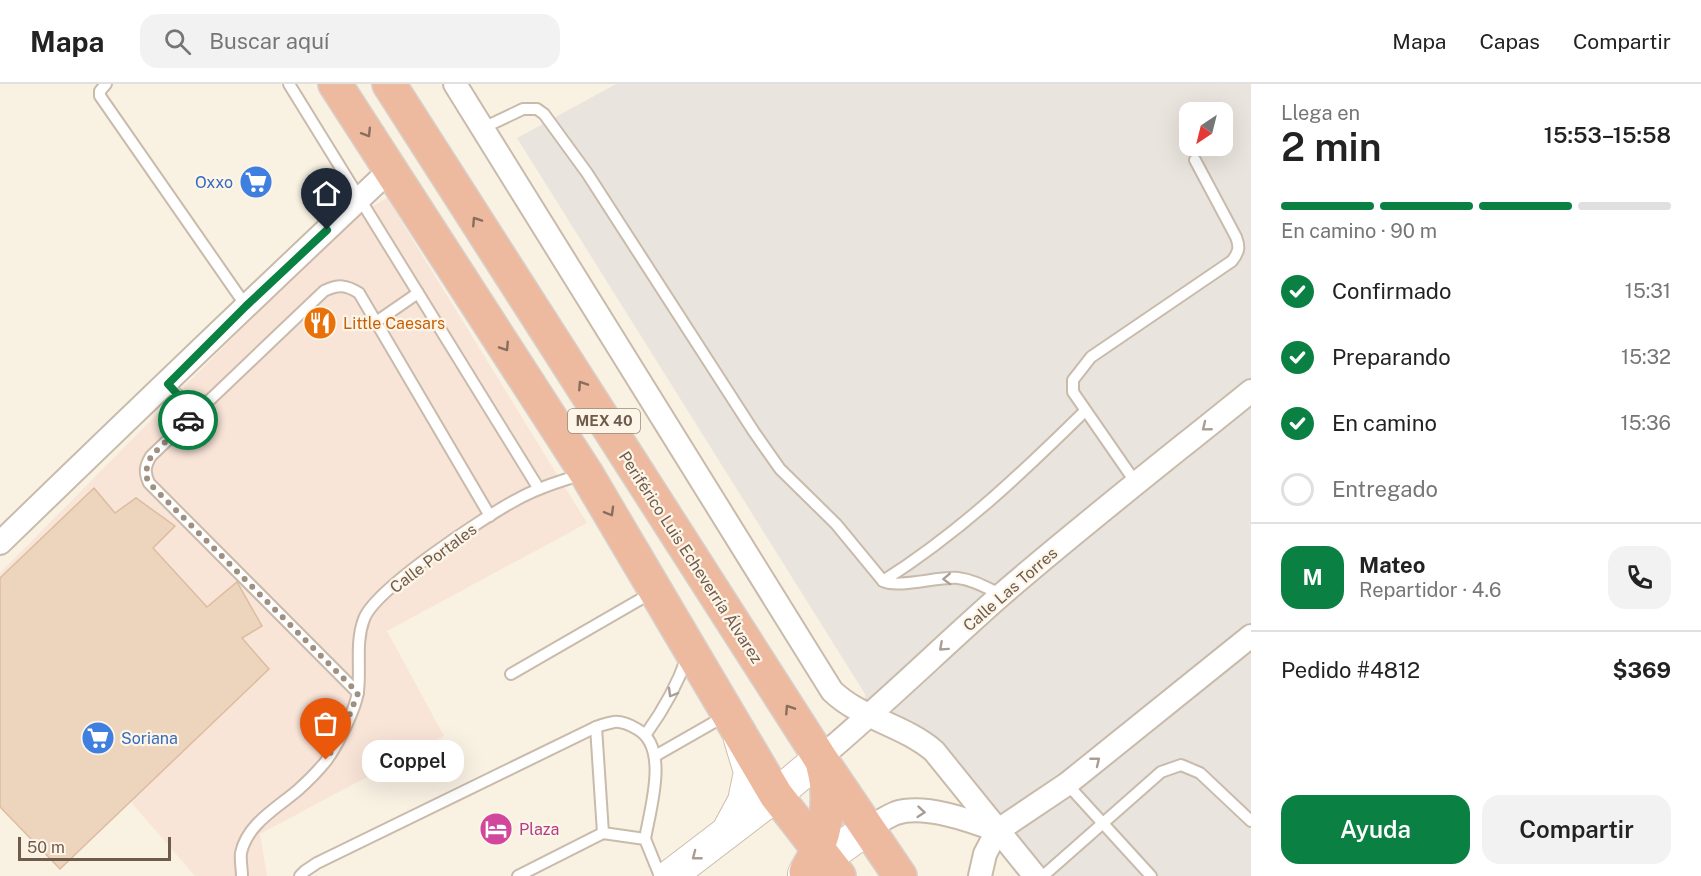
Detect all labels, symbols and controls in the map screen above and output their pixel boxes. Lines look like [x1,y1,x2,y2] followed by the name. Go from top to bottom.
[140,14,560,68] search box
[30,25,104,58] text: Mapa
[161,25,194,58] icon: search
[209,28,329,54] text: Buscar aquí
[1392,29,1446,54] text: Mapa
[1479,29,1540,54] text: Capas
[1573,29,1671,54] text: Compartir
[1281,101,1360,125] text: Llega en
[1179,102,1233,156] north arrow
[1179,102,1233,156] map controls
[1544,122,1671,148] text: 15:53–15:58
[1281,124,1382,170] text: 2 min
[359,127,371,137] one-way arrow
[238,164,274,200] supermarket icon: Oxxo
[301,168,352,230] pin
[195,173,233,192] place label: Oxxo
[310,177,343,210] icon: home
[472,217,484,227] one-way arrow
[1281,219,1437,243] text: En camino · 90 m
[1281,275,1314,308] icon: check
[1332,278,1451,304] text: Confirmado
[1625,279,1671,303] text: 15:31
[302,305,338,341] restaurant icon: Little Caesars
[343,314,445,333] place label: Little Caesars
[498,341,509,352] one-way arrow
[1281,341,1314,374] icon: check
[1332,344,1451,370] text: Preparando
[1621,345,1671,369] text: 15:32
[578,381,589,392] one-way arrow
[158,390,218,450] courier
[172,404,205,437] icon: car
[1281,407,1314,440] icon: check
[568,409,640,433] road number: MEX 40
[1332,410,1437,436] text: En camino
[1621,411,1671,435] text: 15:36
[1201,420,1212,431] one-way arrow
[615,447,767,667] street label: Periférico Luis Echeverría Álvarez
[1332,476,1438,502] text: Entregado
[602,506,614,516] one-way arrow
[386,520,480,597] street label: Calle Portales
[959,543,1061,635] street label: Calle Las Torres
[1608,546,1671,609] button: phone
[1359,552,1425,578] text: Mateo
[1302,564,1323,590] text: M
[942,572,951,585] one-way arrow
[1359,578,1501,602] text: Repartidor · 4.6
[940,640,950,651] one-way arrow
[1281,657,1420,683] text: Pedido #4812
[1613,657,1671,683] text: $369
[668,687,680,697] one-way arrow
[300,698,351,760] pin
[784,705,796,715] one-way arrow
[309,707,342,740] icon: bag
[80,720,116,756] supermarket icon: Soriana
[121,729,178,748] place label: Soriana
[362,739,464,781] callout: Coppel
[379,749,447,773] text: Coppel
[1089,757,1100,768] one-way arrow
[1281,795,1470,864] button: Ayuda
[1482,795,1671,864] button: Compartir
[917,805,926,818] one-way arrow
[478,811,514,847] hotel icon: Plaza
[519,820,559,839] place label: Plaza
[18,834,171,862] scale bar
[27,838,65,857] text: 50 m
[692,848,703,859] one-way arrow

